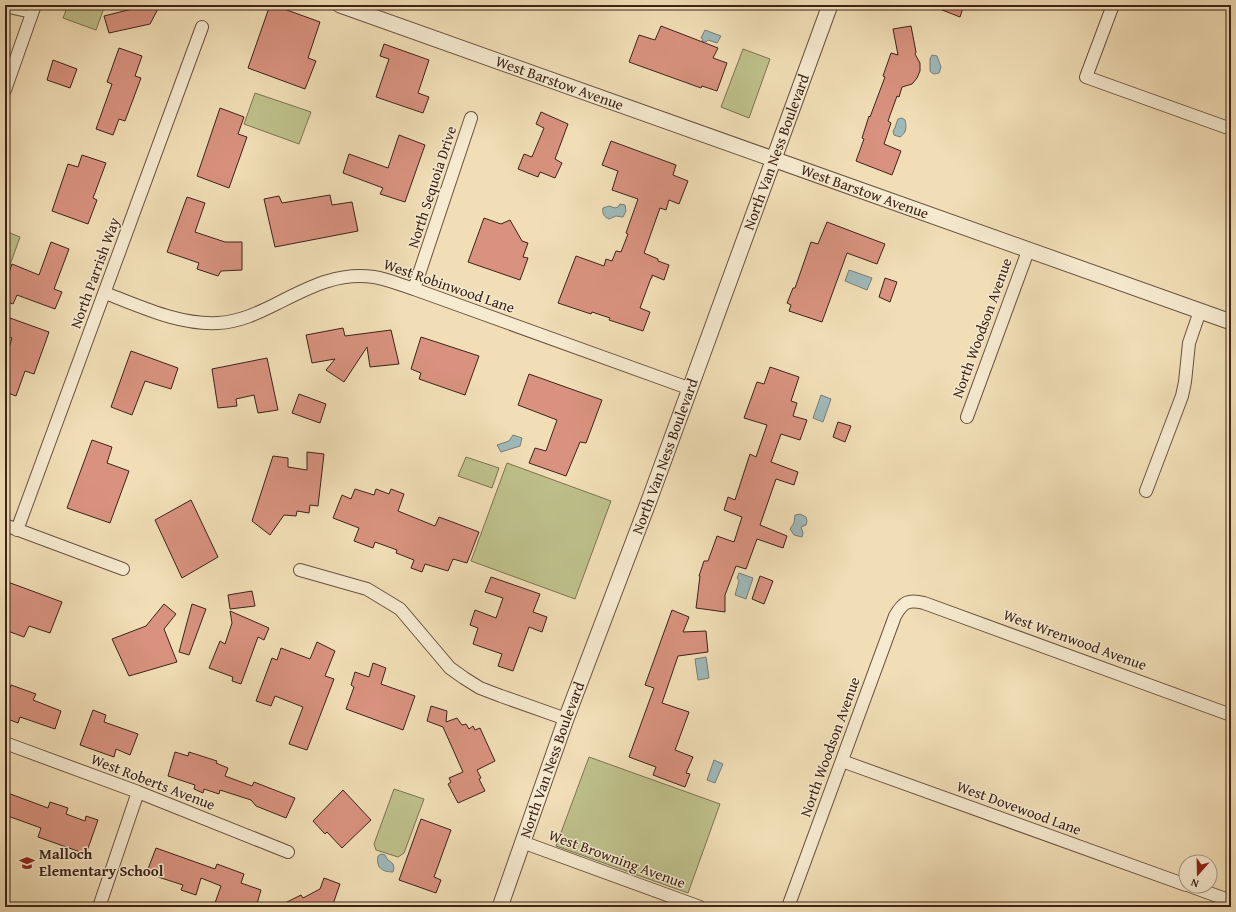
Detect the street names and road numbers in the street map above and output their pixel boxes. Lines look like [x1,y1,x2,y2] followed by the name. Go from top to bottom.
[493,50,627,115] street label: West Barstow Avenue
[738,71,814,233] street label: North Van Ness Boulevard
[402,123,461,250] street label: North Sequoia Drive
[798,159,932,224] street label: West Barstow Avenue
[65,214,125,331] street label: North Parrish Way
[381,253,518,318] street label: West Robinwood Lane
[946,255,1017,401] street label: North Woodson Avenue
[626,375,703,537] street label: North Van Ness Boulevard
[1001,604,1150,675] street label: West Wrenwood Avenue
[794,674,865,820] street label: North Woodson Avenue
[514,679,589,841] street label: North Van Ness Boulevard
[88,748,218,815] street label: West Roberts Avenue
[954,775,1084,840] street label: West Dovewood Lane
[546,824,689,893] street label: West Browning Avenue

